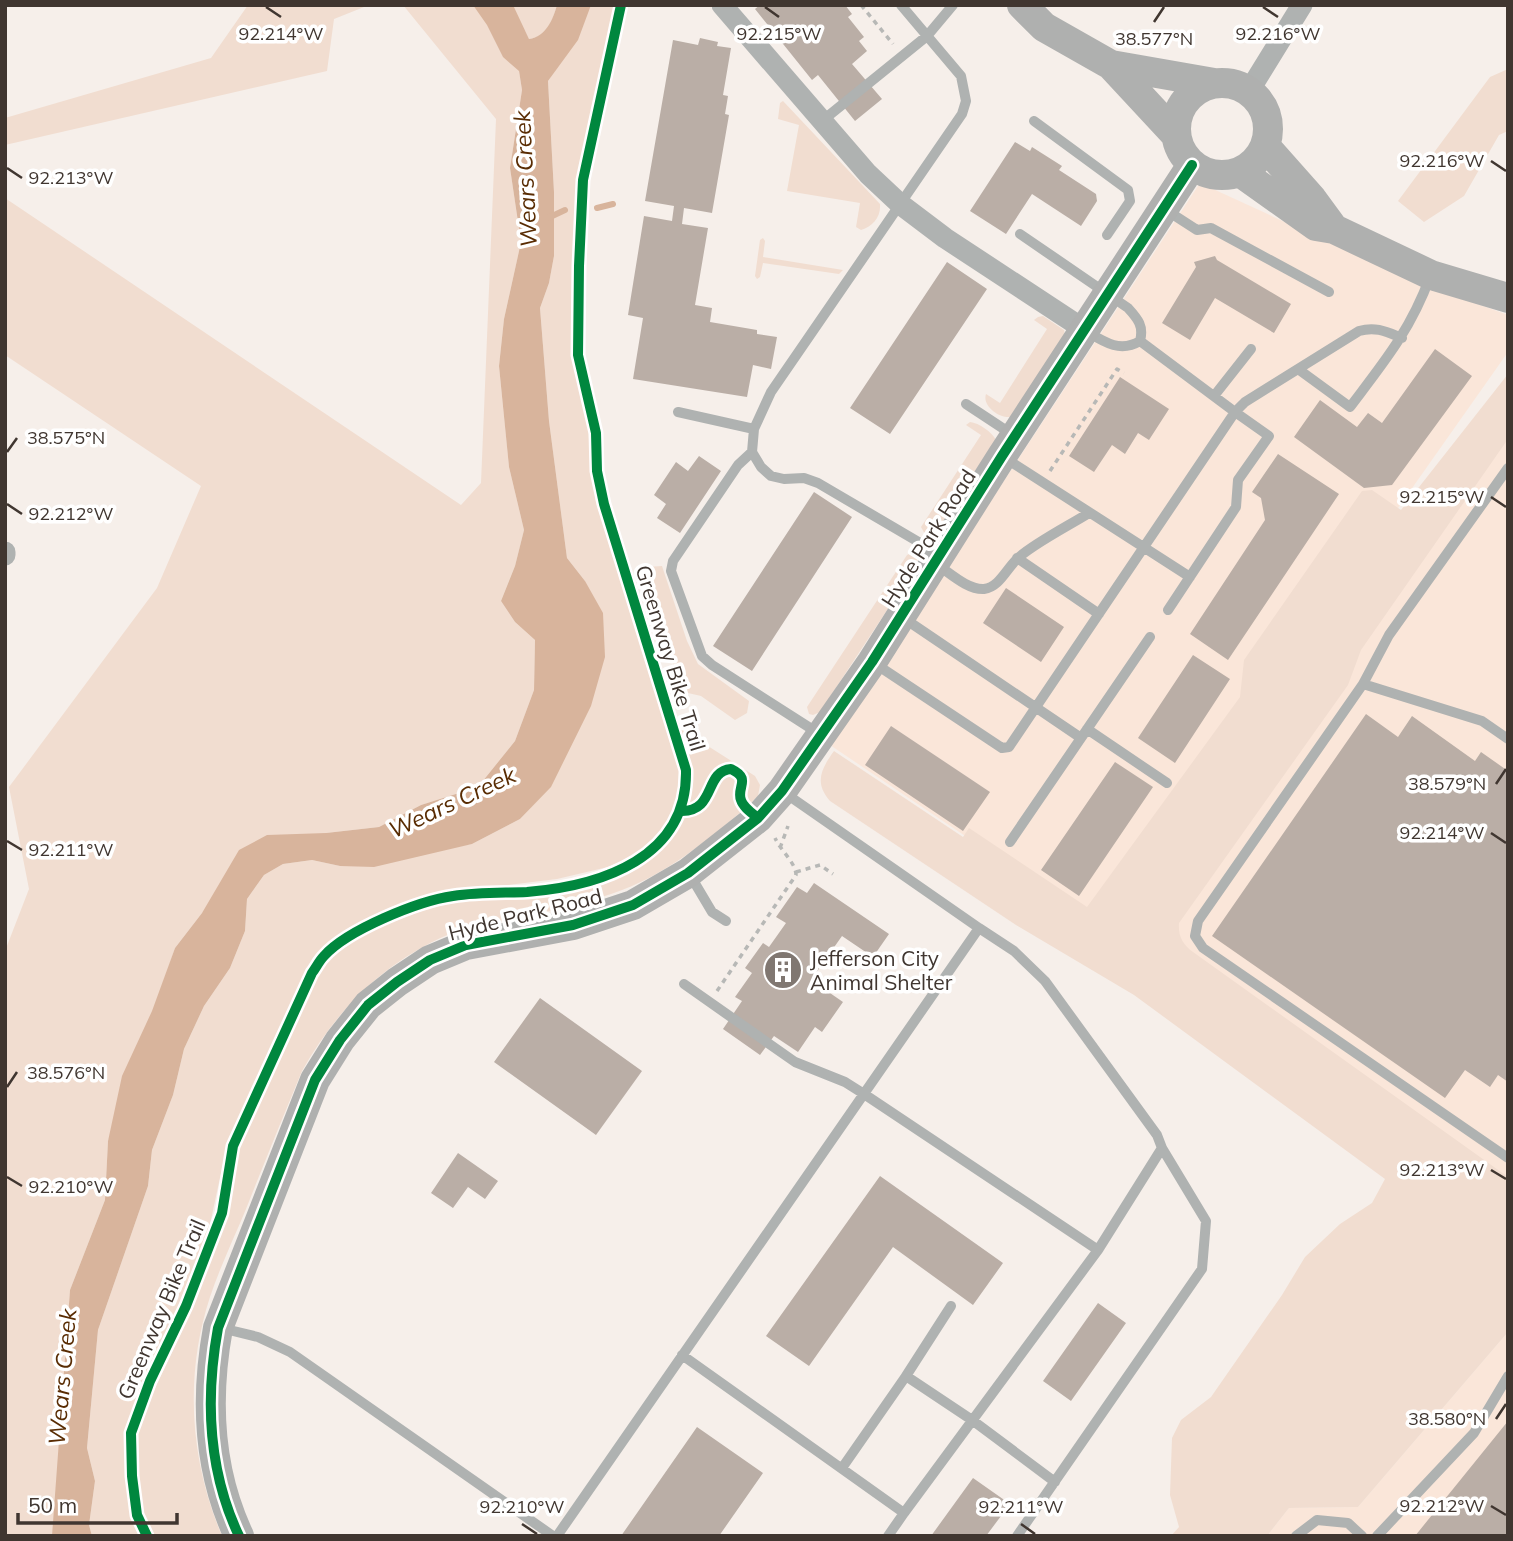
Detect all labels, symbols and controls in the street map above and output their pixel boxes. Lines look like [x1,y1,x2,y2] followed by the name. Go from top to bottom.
[238,22,324,45] text: 92.214°W
[736,22,822,45] text: 92.215°W
[1235,22,1321,45] text: 92.216°W
[1115,27,1193,50] text: 38.577°N
[507,109,543,248] water label: Wears Creek
[1399,149,1485,172] text: 92.216°W
[28,166,114,189] text: 92.213°W
[27,426,105,449] text: 38.575°N
[875,464,981,612] street label: Hyde Park Road
[1399,485,1485,508] text: 92.215°W
[28,502,114,525] text: 92.212°W
[630,562,712,754] street label: Greenway Bike Trail
[384,759,521,844] water label: Wears Creek
[1408,772,1486,795] text: 38.579°N
[1399,821,1485,844] text: 92.214°W
[28,838,114,861] text: 92.211°W
[445,882,605,946] street label: Hyde Park Road
[810,945,953,995] place label: Jefferson City Animal Shelter
[762,949,804,991] building icon: Jefferson City Animal Shelter
[27,1061,105,1084] text: 38.576°N
[1399,1158,1485,1181] text: 92.213°W
[28,1175,114,1198] text: 92.210°W
[111,1215,211,1403] street label: Greenway Bike Trail
[42,1306,83,1446] water label: Wears Creek
[1408,1407,1486,1430] text: 38.580°N
[18,1482,177,1526] scale bar
[28,1492,77,1518] text: 50 m
[1399,1494,1485,1517] text: 92.212°W
[479,1495,565,1518] text: 92.210°W
[978,1495,1064,1518] text: 92.211°W

